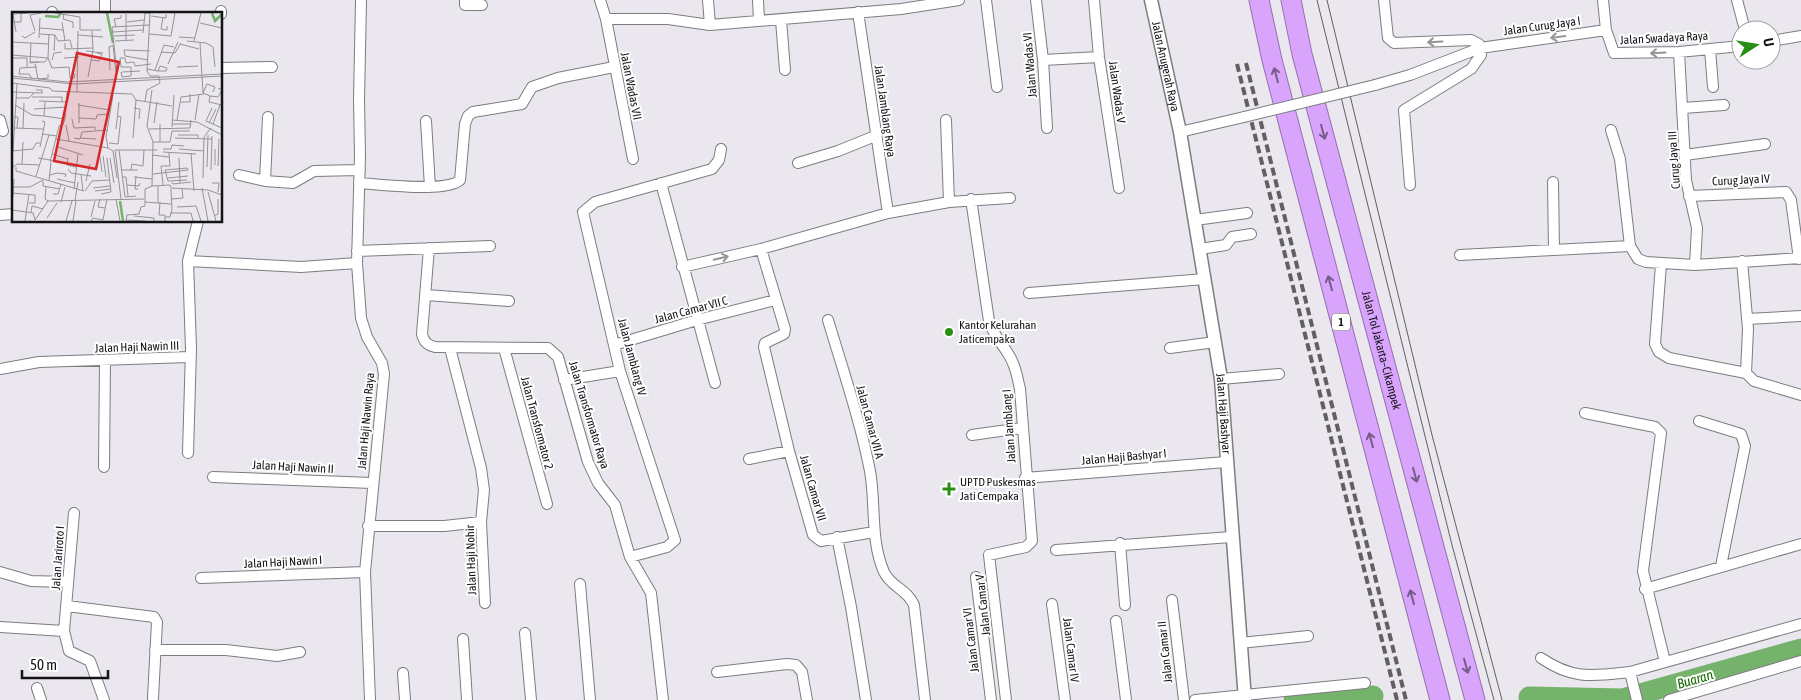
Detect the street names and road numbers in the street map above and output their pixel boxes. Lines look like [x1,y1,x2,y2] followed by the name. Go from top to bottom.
[1503,14,1581,38] street label: Jalan Curug Jaya I
[1149,20,1182,113] street label: Jalan Anugerah Raya
[1619,29,1709,47] street label: Jalan Swadaya Raya
[1020,32,1040,98] street label: Jalan Wadas VI
[618,51,644,121] street label: Jalan Wadas VII
[1106,60,1128,124] street label: Jalan Wadas V
[872,64,898,158] street label: Jalan Jamblang Raya
[1665,131,1683,189] street label: Curug Jaya III
[1712,171,1770,189] street label: Curug Jaya IV
[1359,289,1404,412] street label: Jalan Tol Jakarta–Cikampek
[653,293,730,326] street label: Jalan Camar VII C
[1332,314,1350,331] road number: 1
[615,317,649,397] street label: Jalan Jamblang IV
[94,339,180,355] street label: Jalan Haji Nawin III
[566,359,612,471] street label: Jalan Transformator Raya
[355,372,377,470] street label: Jalan Haji Nawin Raya
[1213,372,1234,455] street label: Jalan Haji Bashyar
[518,375,556,471] street label: Jalan Transformator 2
[853,384,887,460] street label: Jalan Camar VII A
[999,389,1019,463] street label: Jalan Jamblang I
[1081,446,1167,468] street label: Jalan Haji Bashyar I
[797,453,829,523] street label: Jalan Camar VII
[252,458,334,476] street label: Jalan Haji Nawin II
[463,524,479,595] street label: Jalan Haji Nohir
[49,525,67,591] street label: Jalan Jariroto I
[243,553,323,571] street label: Jalan Haji Nawin I
[973,573,993,637] street label: Jalan Camar V
[960,607,982,673] street label: Jalan Camar VI
[1060,617,1082,683] street label: Jalan Camar IV
[1155,620,1175,684] street label: Jalan Camar II

